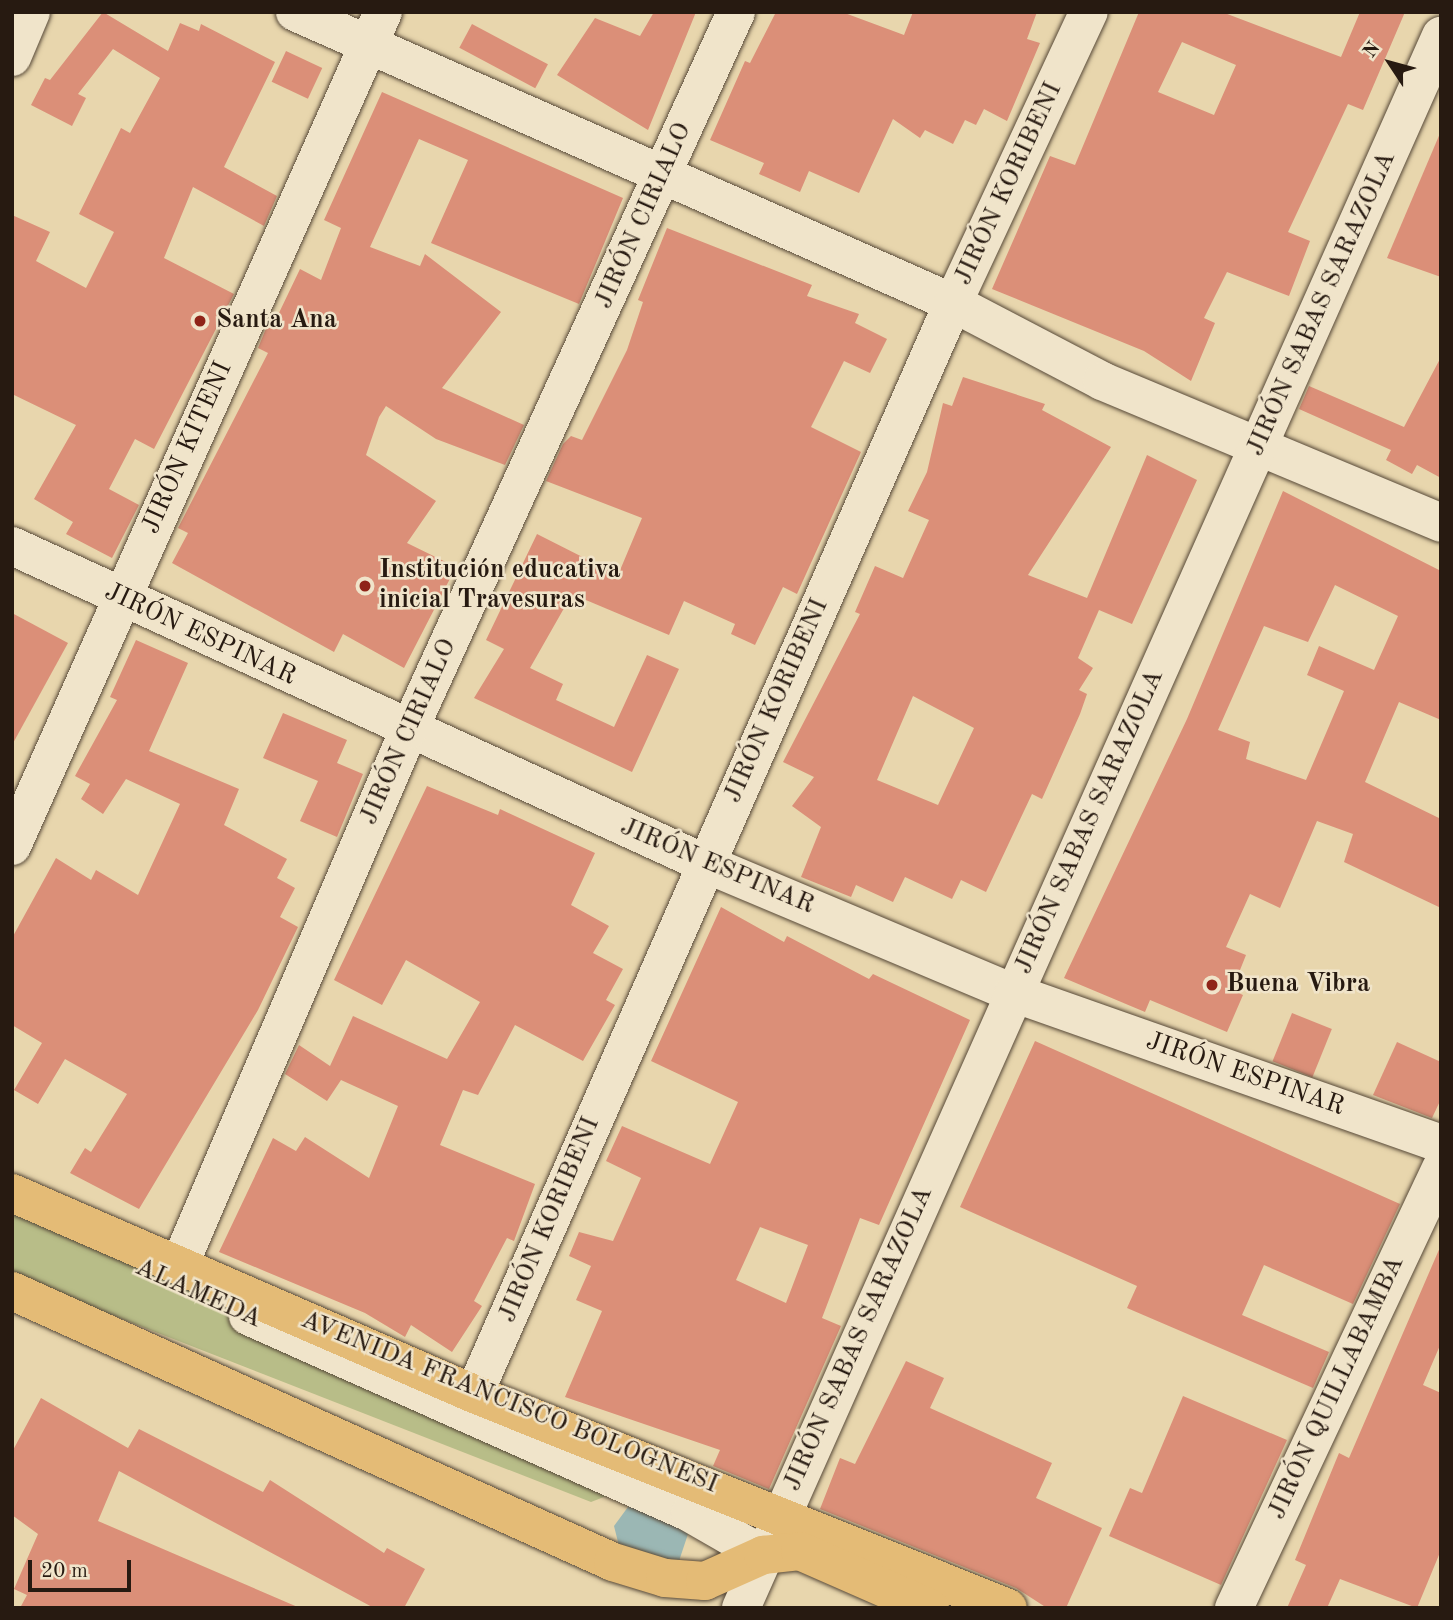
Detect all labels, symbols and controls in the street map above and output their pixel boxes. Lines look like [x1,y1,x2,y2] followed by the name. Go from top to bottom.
[1355,28,1425,98] north arrow
[1361,39,1385,62] text: N
[948,78,1070,290] street label: JIRÓN KORIBENI
[589,118,699,314] street label: JIRÓN CIRIALO
[1241,147,1403,461] street label: JIRÓN SABAS SARAZOLA
[216,305,337,337] place label: Santa Ana
[190,311,210,331] marker: Santa Ana
[136,357,240,539] street label: JIRÓN KITENI
[379,555,621,616] place label: Institución educativa inicial Travesuras
[99,577,301,693] street label: JIRÓN ESPINAR
[357,578,373,594] marker: Institución educativa inicial Travesuras
[718,594,836,808] street label: JIRÓN KORIBENI
[354,634,464,830] street label: JIRÓN CIRIALO
[1009,665,1171,979] street label: JIRÓN SABAS SARAZOLA
[615,812,819,922] street label: JIRÓN ESPINAR
[1226,969,1370,1001] place label: Buena Vibra
[1204,977,1220,993] marker: Buena Vibra
[1142,1026,1348,1124] street label: JIRÓN ESPINAR
[493,1113,607,1327] street label: JIRÓN KORIBENI
[778,1182,940,1496] street label: JIRÓN SABAS SARAZOLA
[1262,1251,1412,1525] street label: JIRÓN QUILLABAMBA
[130,1252,266,1336] street label: ALAMEDA
[296,1305,722,1501] street label: AVENIDA FRANCISCO BOLOGNESI
[32,1546,135,1590] scale bar
[41,1561,88,1582] text: 20 m

